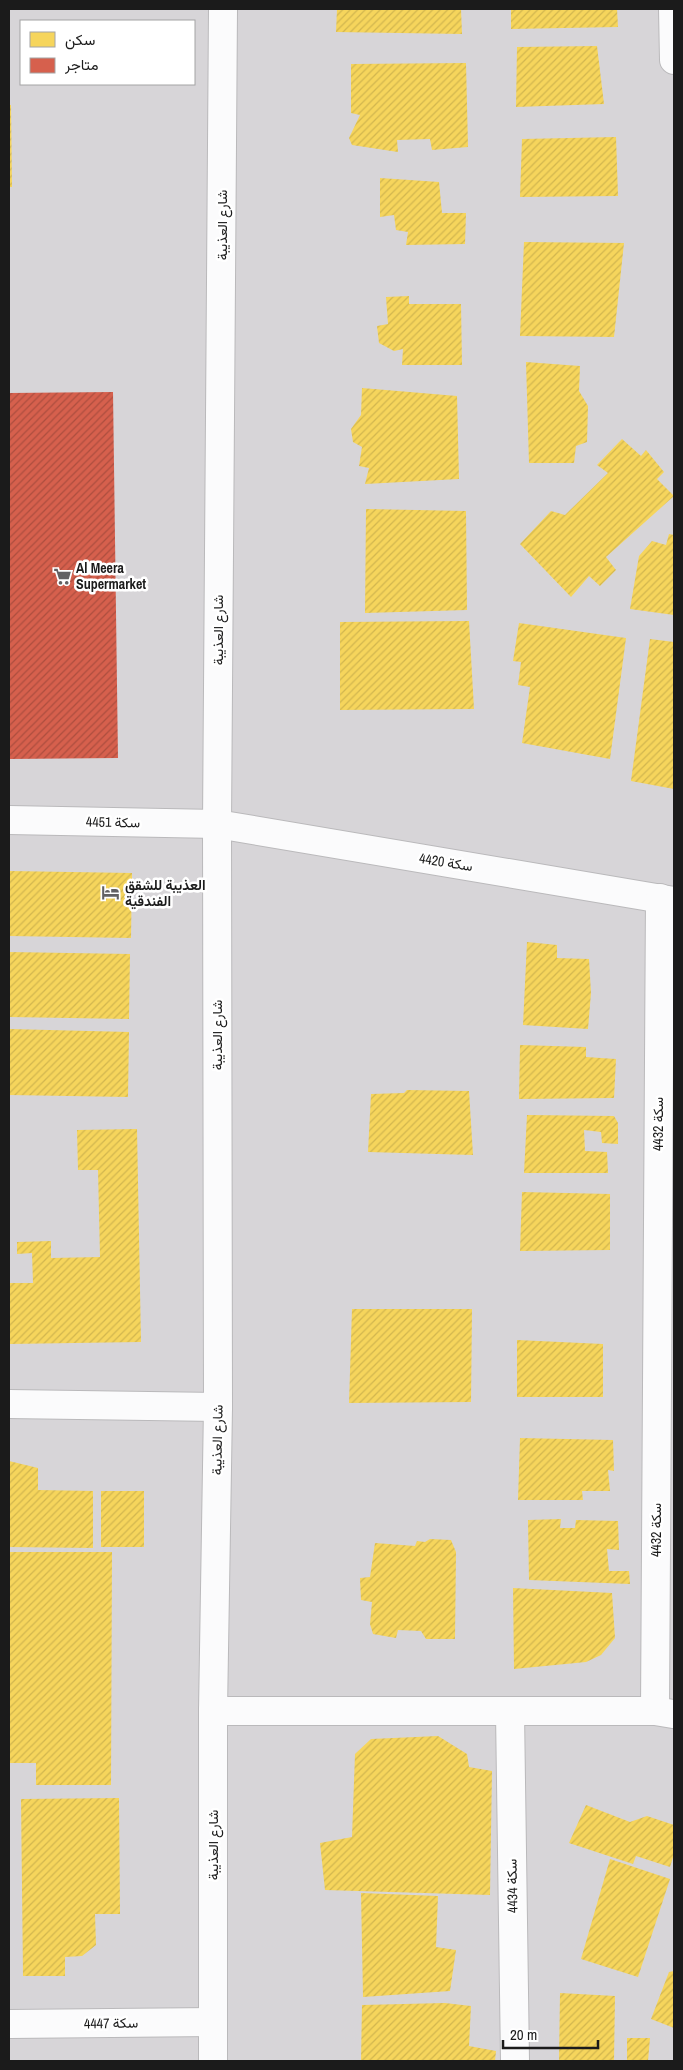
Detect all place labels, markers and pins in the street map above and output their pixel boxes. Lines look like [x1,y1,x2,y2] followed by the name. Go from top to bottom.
[76,559,146,593] place label: Al Meera Supermarket
[52,566,72,586] supermarket icon: Al Meera Supermarket
[125,876,206,910] place label: العذيبة للشقق الفندقية
[101,883,121,903] hotel icon: العذيبة للشقق الفندقية

